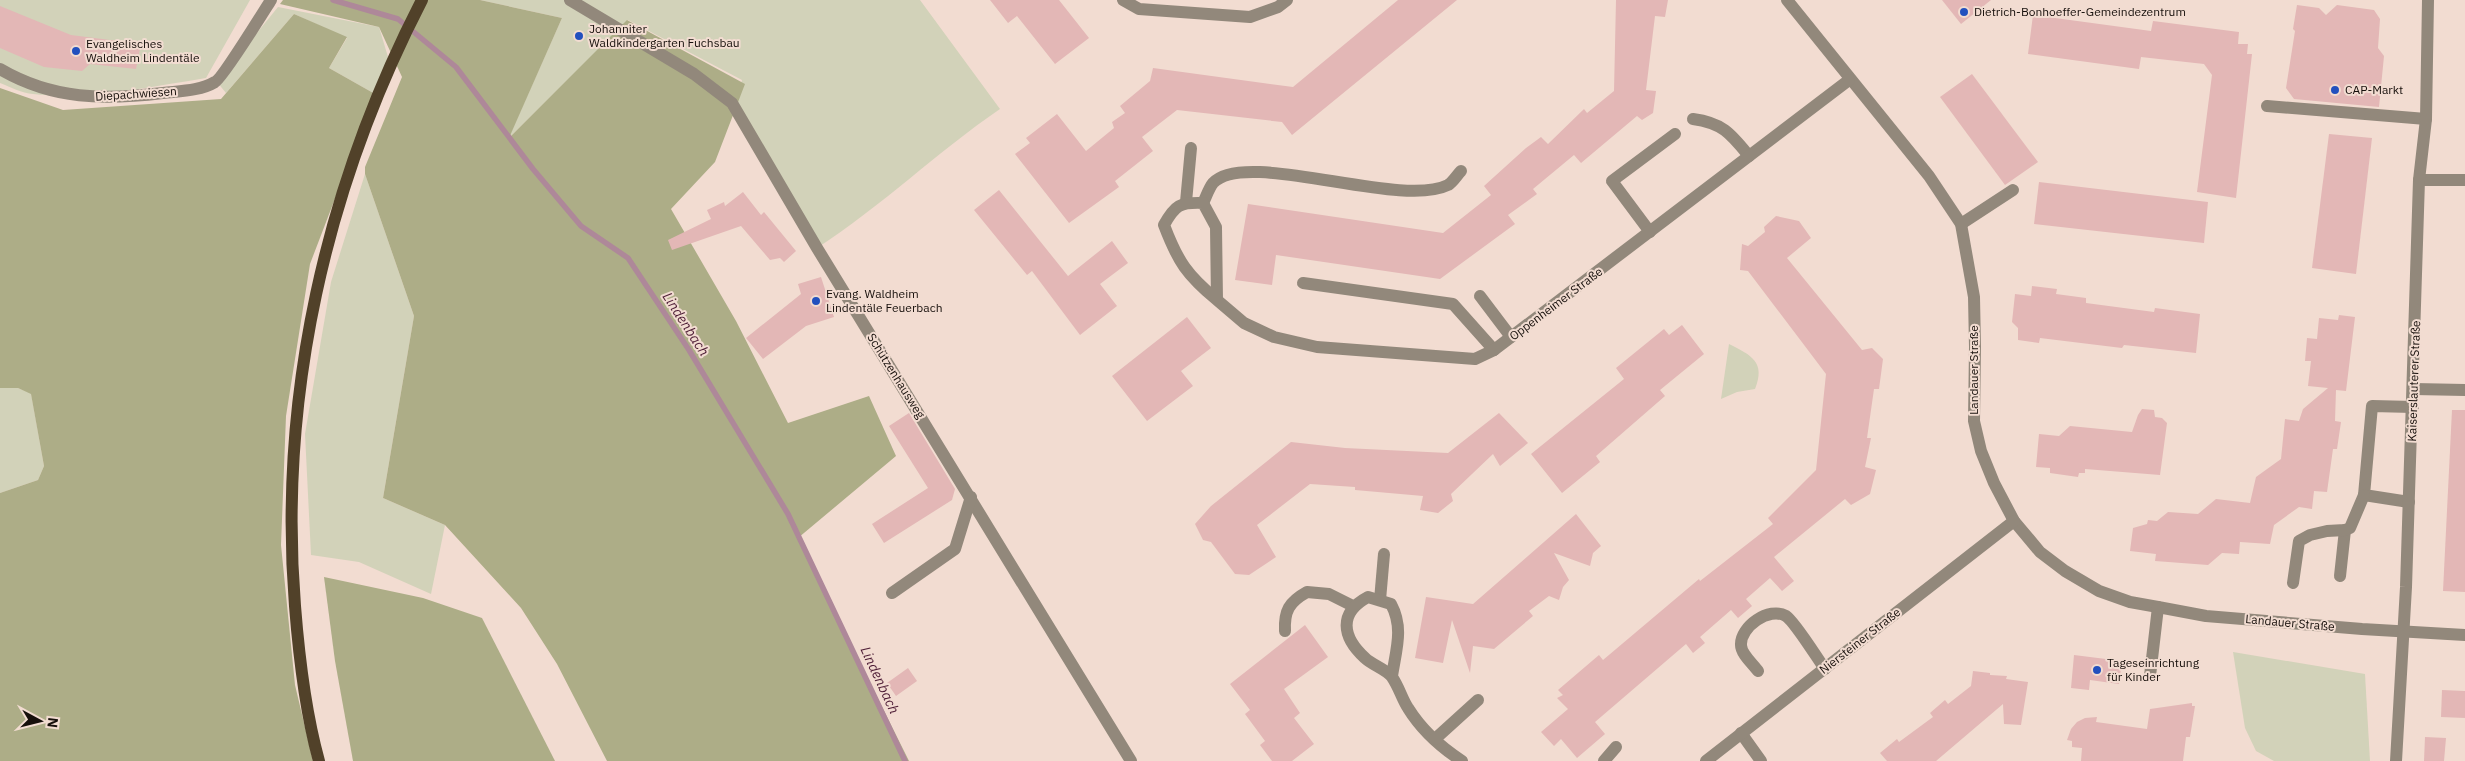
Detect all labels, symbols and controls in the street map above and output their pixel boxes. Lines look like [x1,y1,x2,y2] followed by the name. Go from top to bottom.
[1974,4,2186,19] place label: Dietrich-Bonhoeffer-Gemeindezentrum
[1958,6,1970,18] marker: Dietrich-Bonhoeffer-Gemeindezentrum
[589,21,740,50] place label: Johanniter Waldkindergarten Fuchsbau
[573,30,585,42] marker: Johanniter Waldkindergarten Fuchsbau
[86,36,200,65] place label: Evangelisches Waldheim Lindentäle
[70,45,82,57] marker: Evangelisches Waldheim Lindentäle
[2345,82,2403,97] place label: CAP-Markt
[95,83,177,104] street label: Diepachwiesen
[2329,84,2341,96] marker: CAP-Markt
[1506,263,1606,344] street label: Oppenheimer Straße
[826,286,943,315] place label: Evang. Waldheim Lindentäle Feuerbach
[659,289,713,359] water label: Lindenbach
[810,295,822,307] marker: Evang. Waldheim Lindentäle Feuerbach
[2404,320,2423,442] street label: Kaiserslauterer Straße
[1966,325,1981,415] street label: Landauer Straße
[864,330,929,422] street label: Schützenhausweg
[1816,604,1904,677] street label: Niersteiner Straße
[2245,611,2336,634] street label: Landauer Straße
[857,643,904,717] water label: Lindenbach
[2107,655,2200,684] place label: Tageseinrichtung für Kinder
[2091,664,2103,676] marker: Tageseinrichtung für Kinder
[15,696,65,746] north arrow
[43,716,62,729] text: N

